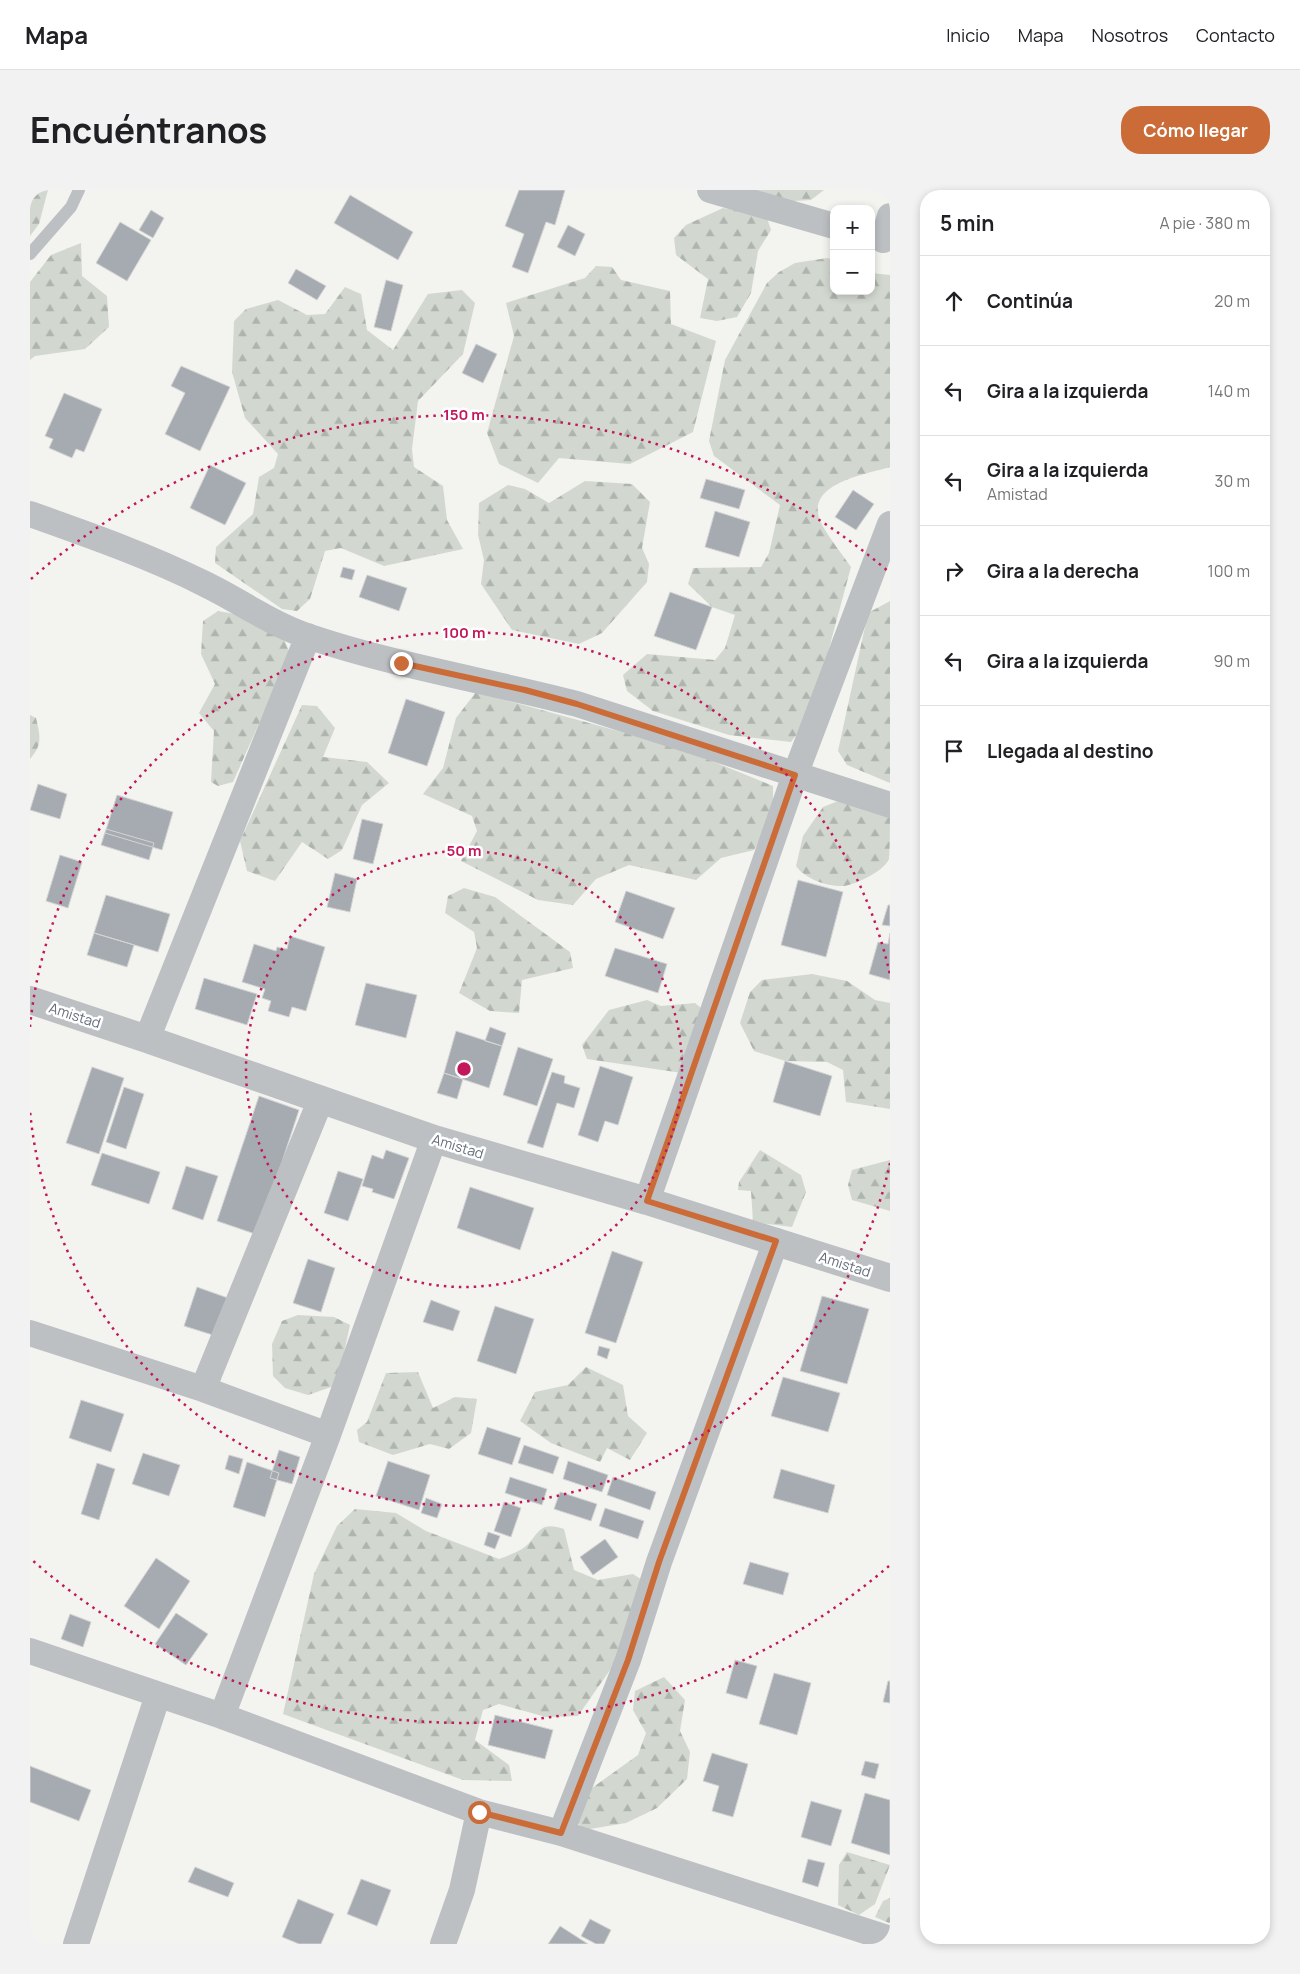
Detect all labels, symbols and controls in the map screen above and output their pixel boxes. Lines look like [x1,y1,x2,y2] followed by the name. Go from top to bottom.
[25,18,88,51] text: Mapa
[946,23,990,47] text: Inicio
[1018,23,1064,47] text: Mapa
[1092,23,1168,47] text: Nosotros
[1196,23,1275,47] text: Contacto
[30,106,267,154] text: Encuéntranos
[1121,106,1270,154] button: Cómo llegar
[830,205,875,295] map controls
[830,205,875,250] button: +
[940,209,994,237] text: 5 min
[1159,212,1250,234] text: A pie · 380 m
[830,250,875,295] button: −
[940,287,968,315] icon: ahead
[987,288,1073,314] text: Continúa
[1214,290,1250,312] text: 20 m
[940,377,968,405] icon: left
[987,378,1148,404] text: Gira a la izquierda
[1208,380,1250,402] text: 140 m
[443,404,485,425] text: 150 m
[987,457,1148,483] text: Gira a la izquierda
[940,467,968,495] icon: left
[1215,470,1250,492] text: 30 m
[987,483,1048,505] text: Amistad
[940,557,968,585] icon: right
[987,558,1139,584] text: Gira a la derecha
[1207,560,1250,582] text: 100 m
[443,622,485,643] text: 100 m
[940,647,968,675] icon: left
[987,648,1148,674] text: Gira a la izquierda
[1214,650,1250,672] text: 90 m
[390,652,413,675] route end
[940,737,968,765] icon: arrive
[987,738,1154,764] text: Llegada al destino
[446,840,482,861] text: 50 m
[47,998,103,1032] street label: Amistad
[455,1060,473,1078] centre of rings
[430,1129,486,1163] street label: Amistad
[817,1247,873,1281] street label: Amistad
[468,1801,491,1824] route start

